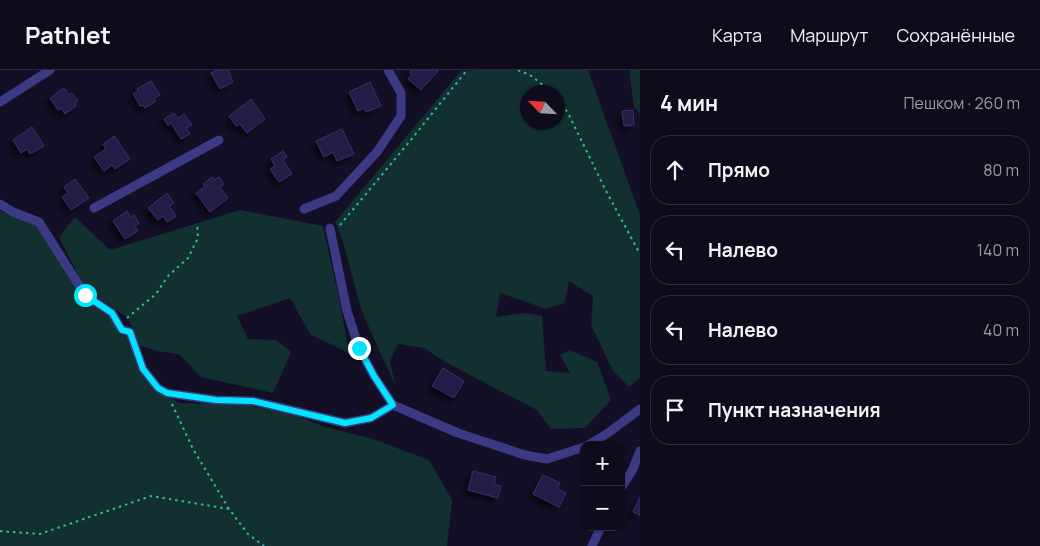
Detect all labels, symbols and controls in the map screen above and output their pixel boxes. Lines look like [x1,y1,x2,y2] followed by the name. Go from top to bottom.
[25,18,111,51] text: Pathlet
[712,23,762,47] text: Карта
[790,23,868,47] text: Маршрут
[896,23,1015,47] text: Сохранённые
[520,85,565,130] north arrow
[660,89,718,117] text: 4 мин
[904,92,1020,114] text: Пешком · 260 m
[661,156,689,184] icon: ahead
[708,157,770,183] text: Прямо
[983,159,1019,181] text: 80 m
[661,236,689,264] icon: left
[708,237,778,263] text: Налево
[977,239,1019,261] text: 140 m
[74,284,97,307] route start
[661,316,689,344] icon: left
[708,317,778,343] text: Налево
[983,319,1019,341] text: 40 m
[348,337,371,360] route end
[661,396,689,424] icon: arrive
[708,397,881,423] text: Пункт назначения
[580,441,625,531] map controls
[580,441,625,486] button: +
[580,486,625,531] button: −

